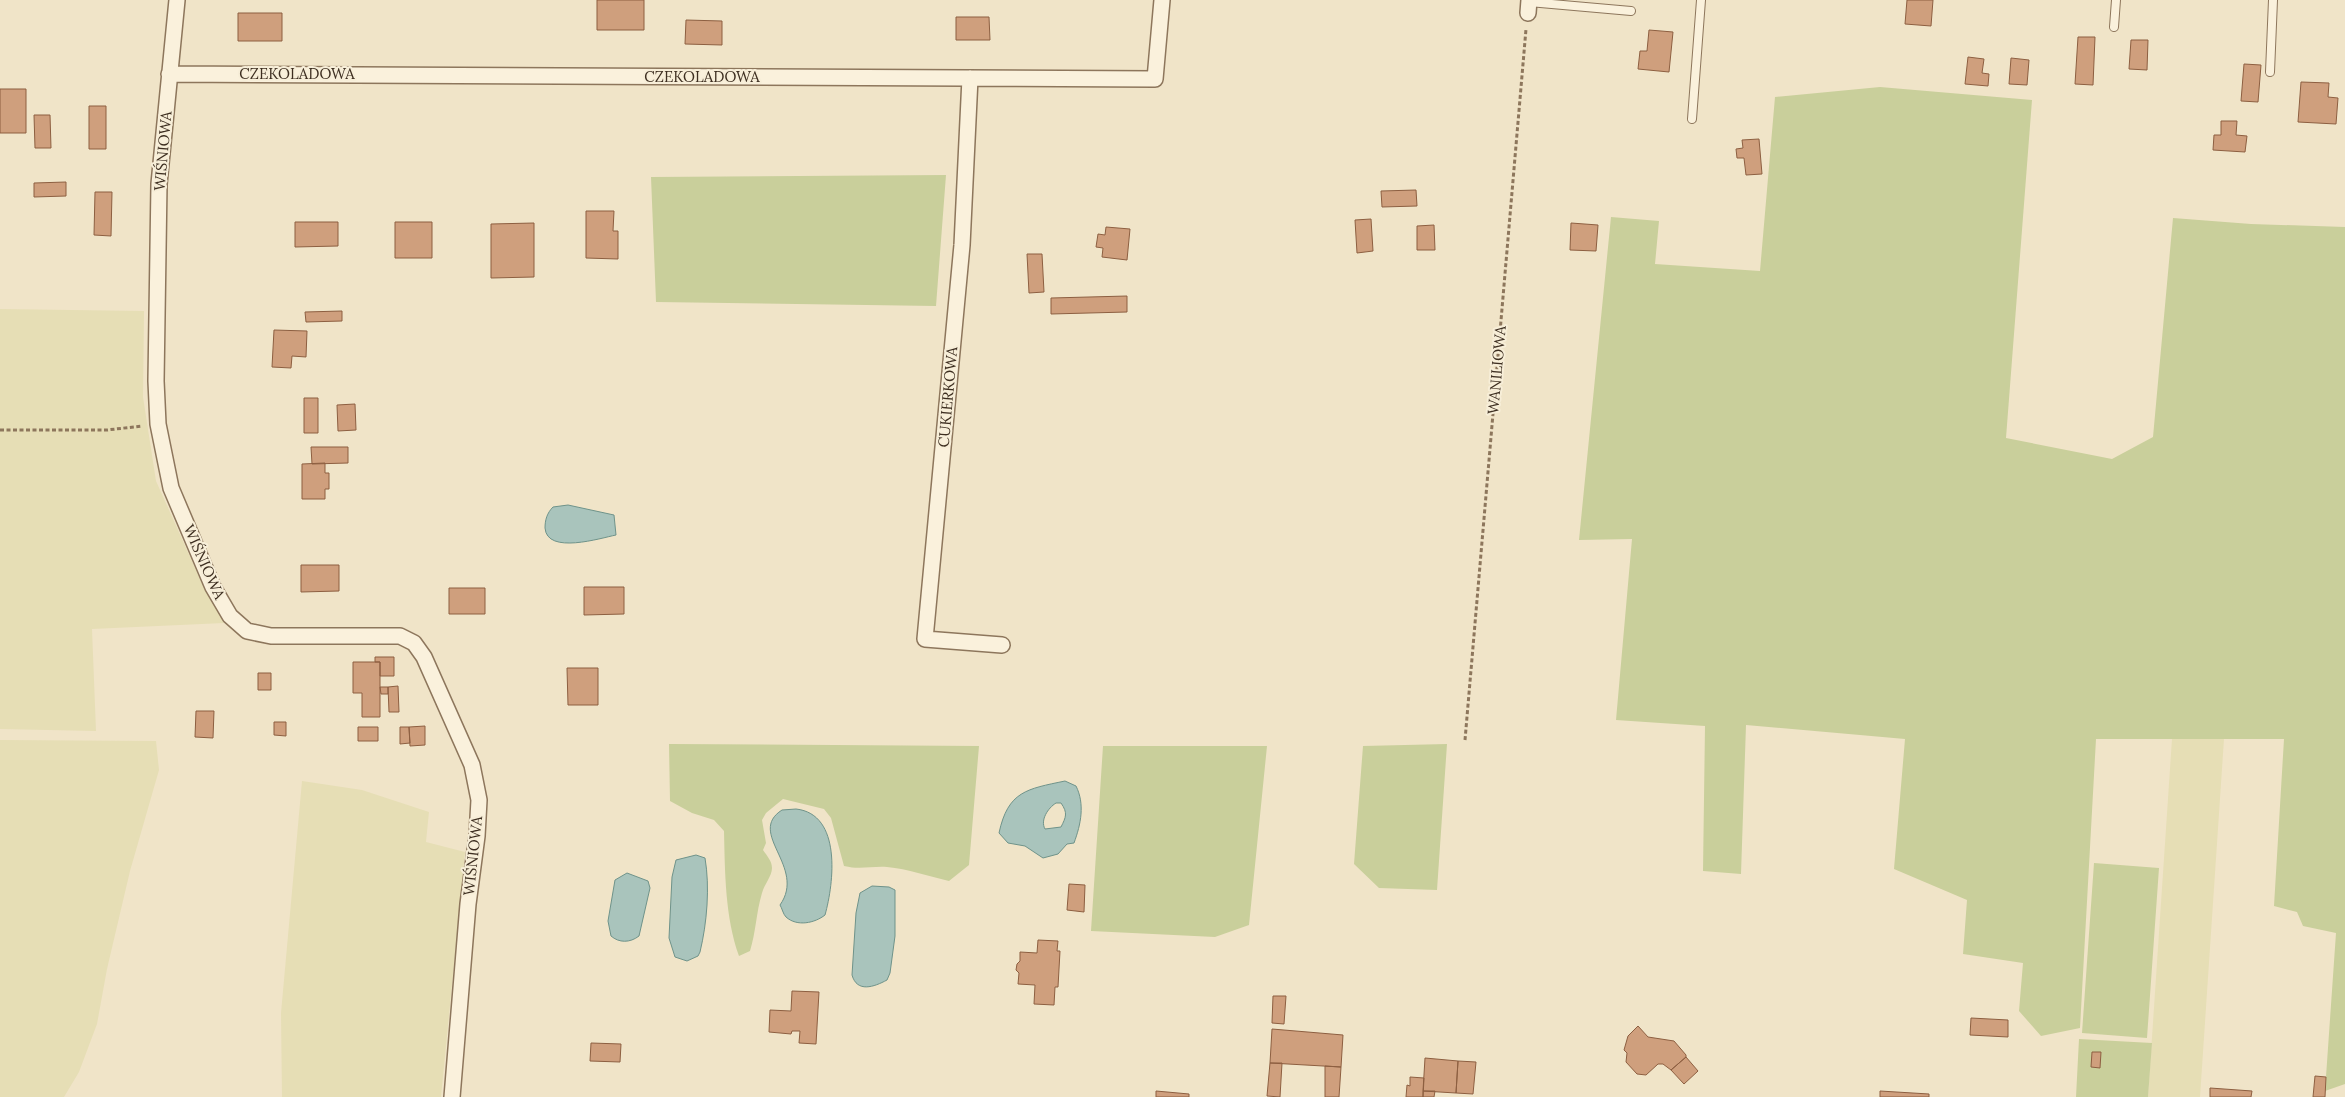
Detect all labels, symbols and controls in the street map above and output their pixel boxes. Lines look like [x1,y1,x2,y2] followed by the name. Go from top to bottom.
[239,64,355,83] street label: CZEKOLADOWA
[644,67,760,86] street label: CZEKOLADOWA
[150,110,176,192] street label: WIŚNIOWA
[1483,324,1510,415] street label: WANILIOWA
[934,345,961,448] street label: CUKIERKOWA
[179,521,230,603] street label: WIŚNIOWA
[459,815,486,897] street label: WIŚNIOWA

